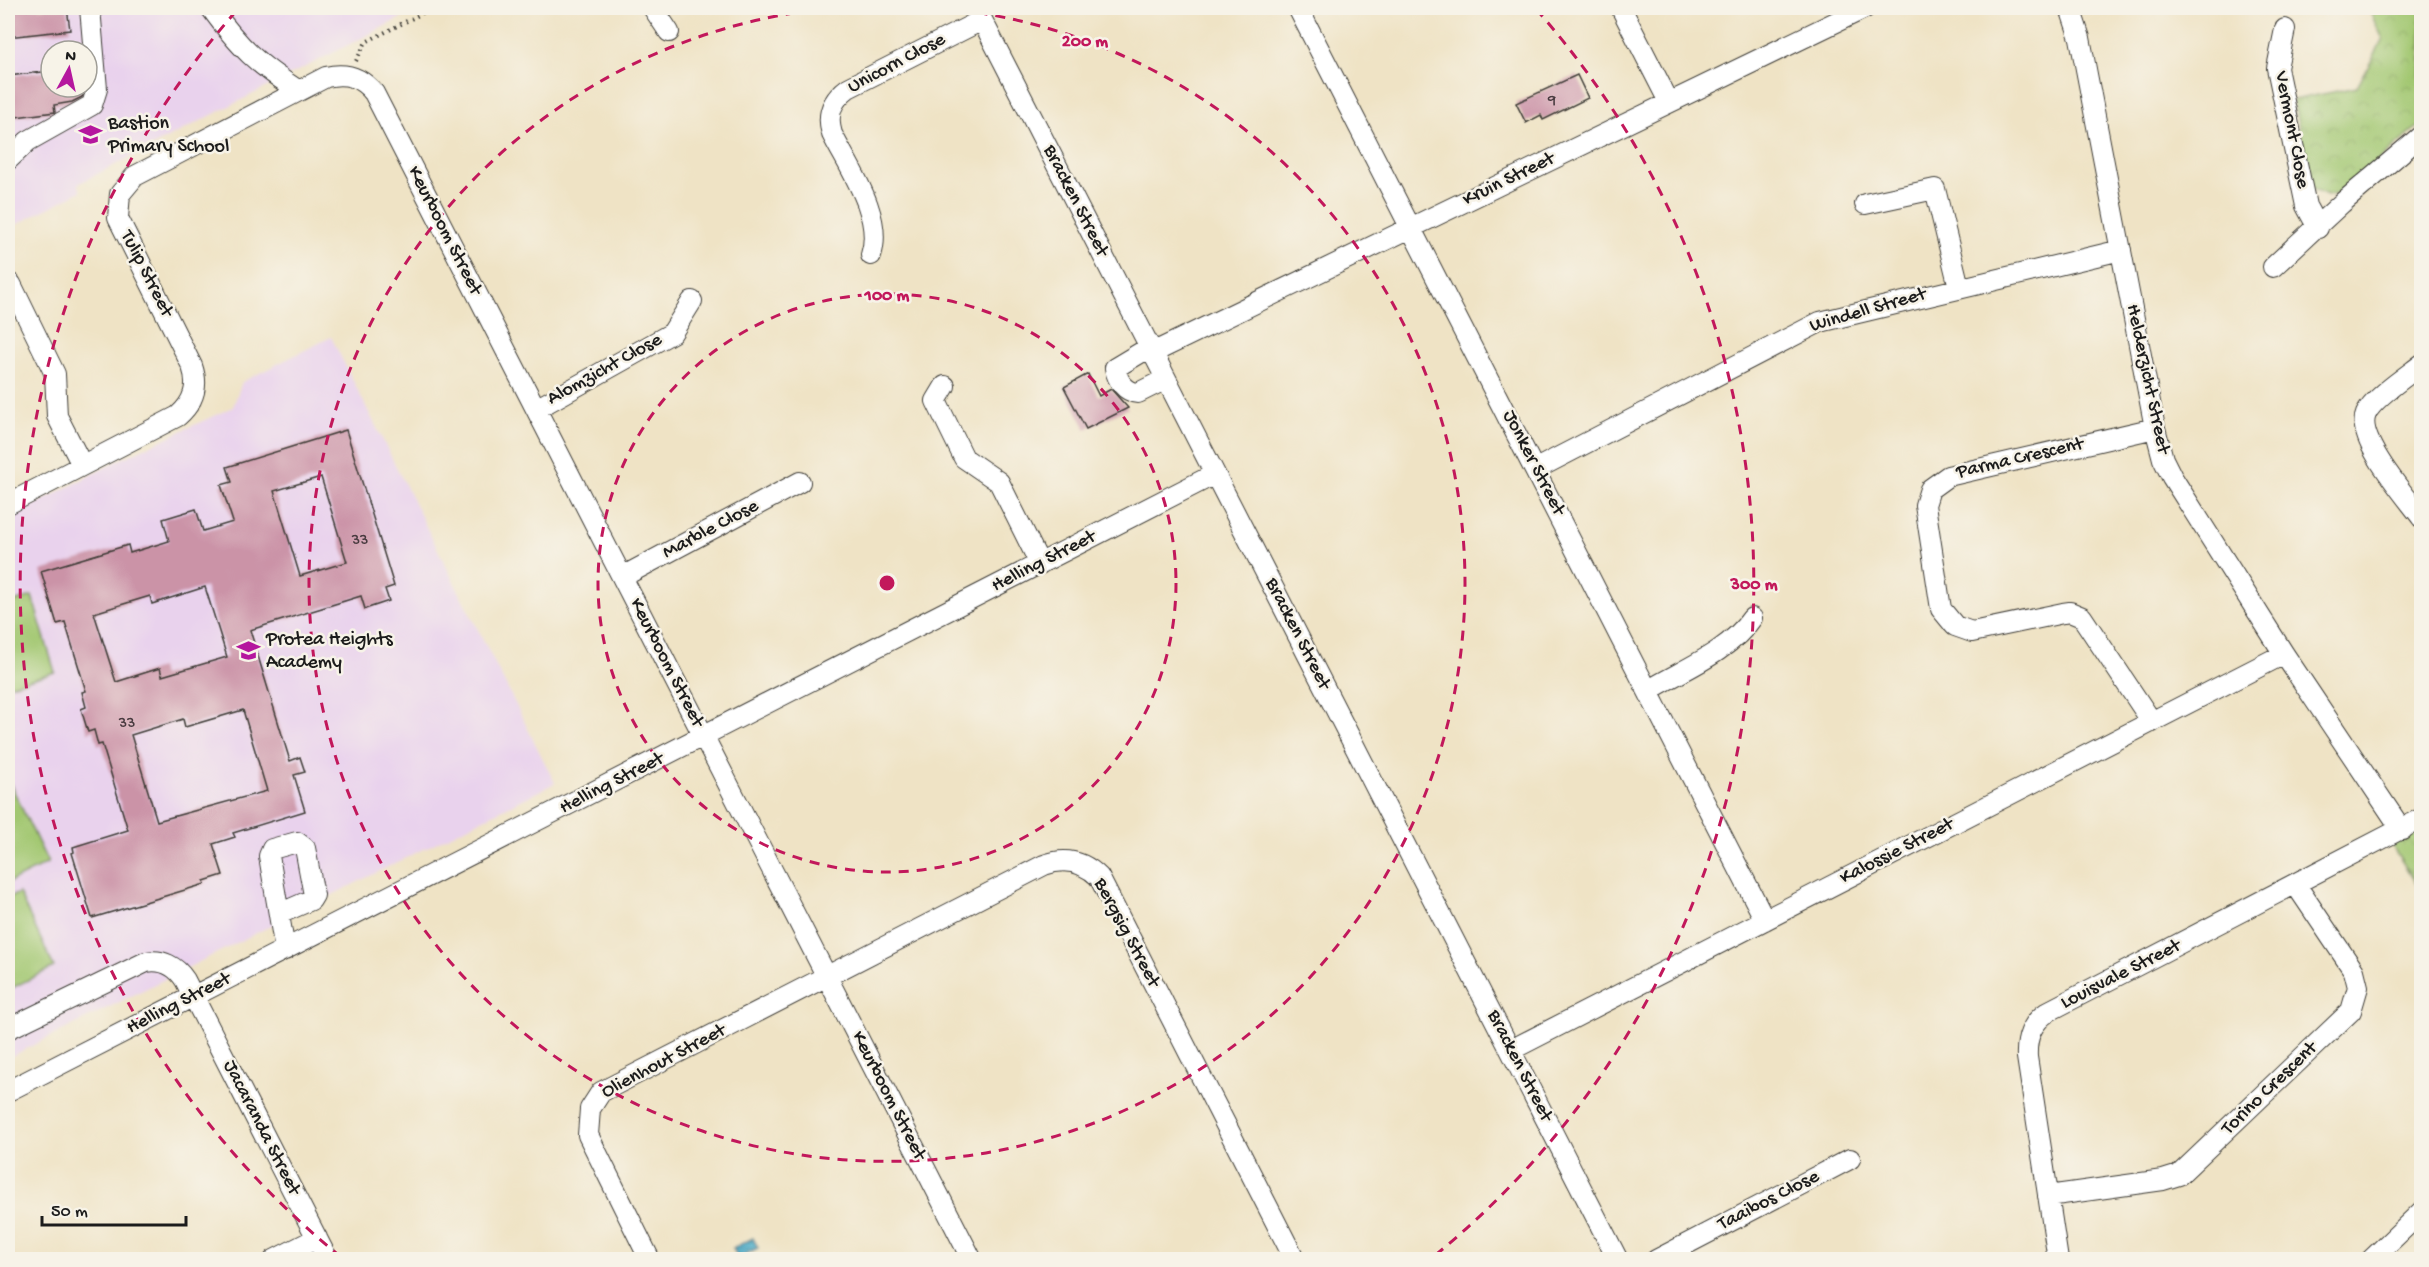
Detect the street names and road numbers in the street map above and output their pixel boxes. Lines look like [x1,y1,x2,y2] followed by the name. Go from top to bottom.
[844,28,950,99] street label: Unicorn Close
[2268,69,2314,191] street label: Vermont Close
[1037,141,1114,262] street label: Bracken Street
[1459,147,1560,212] street label: Kruin Street
[402,163,487,301] street label: Keurboom Street
[114,226,178,323] street label: Tulip Street
[1807,283,1930,339] street label: Windell Street
[2120,302,2174,458] street label: Helderzicht Street
[544,329,667,411] street label: Alomzicht Close
[1497,407,1570,521] street label: Jonker Street
[1953,433,2088,485] street label: Parma Crescent
[659,495,764,565] street label: Marble Close
[988,525,1102,598] street label: Helling Street
[1259,574,1336,695] street label: Bracken Street
[624,595,709,733] street label: Keurboom Street
[556,747,670,820] street label: Helling Street
[1836,813,1959,890] street label: Kalossie Street
[1087,874,1165,993] street label: Bergsig Street
[2057,934,2186,1015] street label: Louisvale Street
[123,967,237,1040] street label: Helling Street
[1481,1006,1558,1127] street label: Bracken Street
[598,1019,732,1104] street label: Olienhout Street
[846,1028,931,1166] street label: Keurboom Street
[2217,1036,2324,1141] street label: Torino Crescent
[217,1057,306,1201] street label: Jacaranda Street
[1714,1165,1824,1237] street label: Taaibos Close

